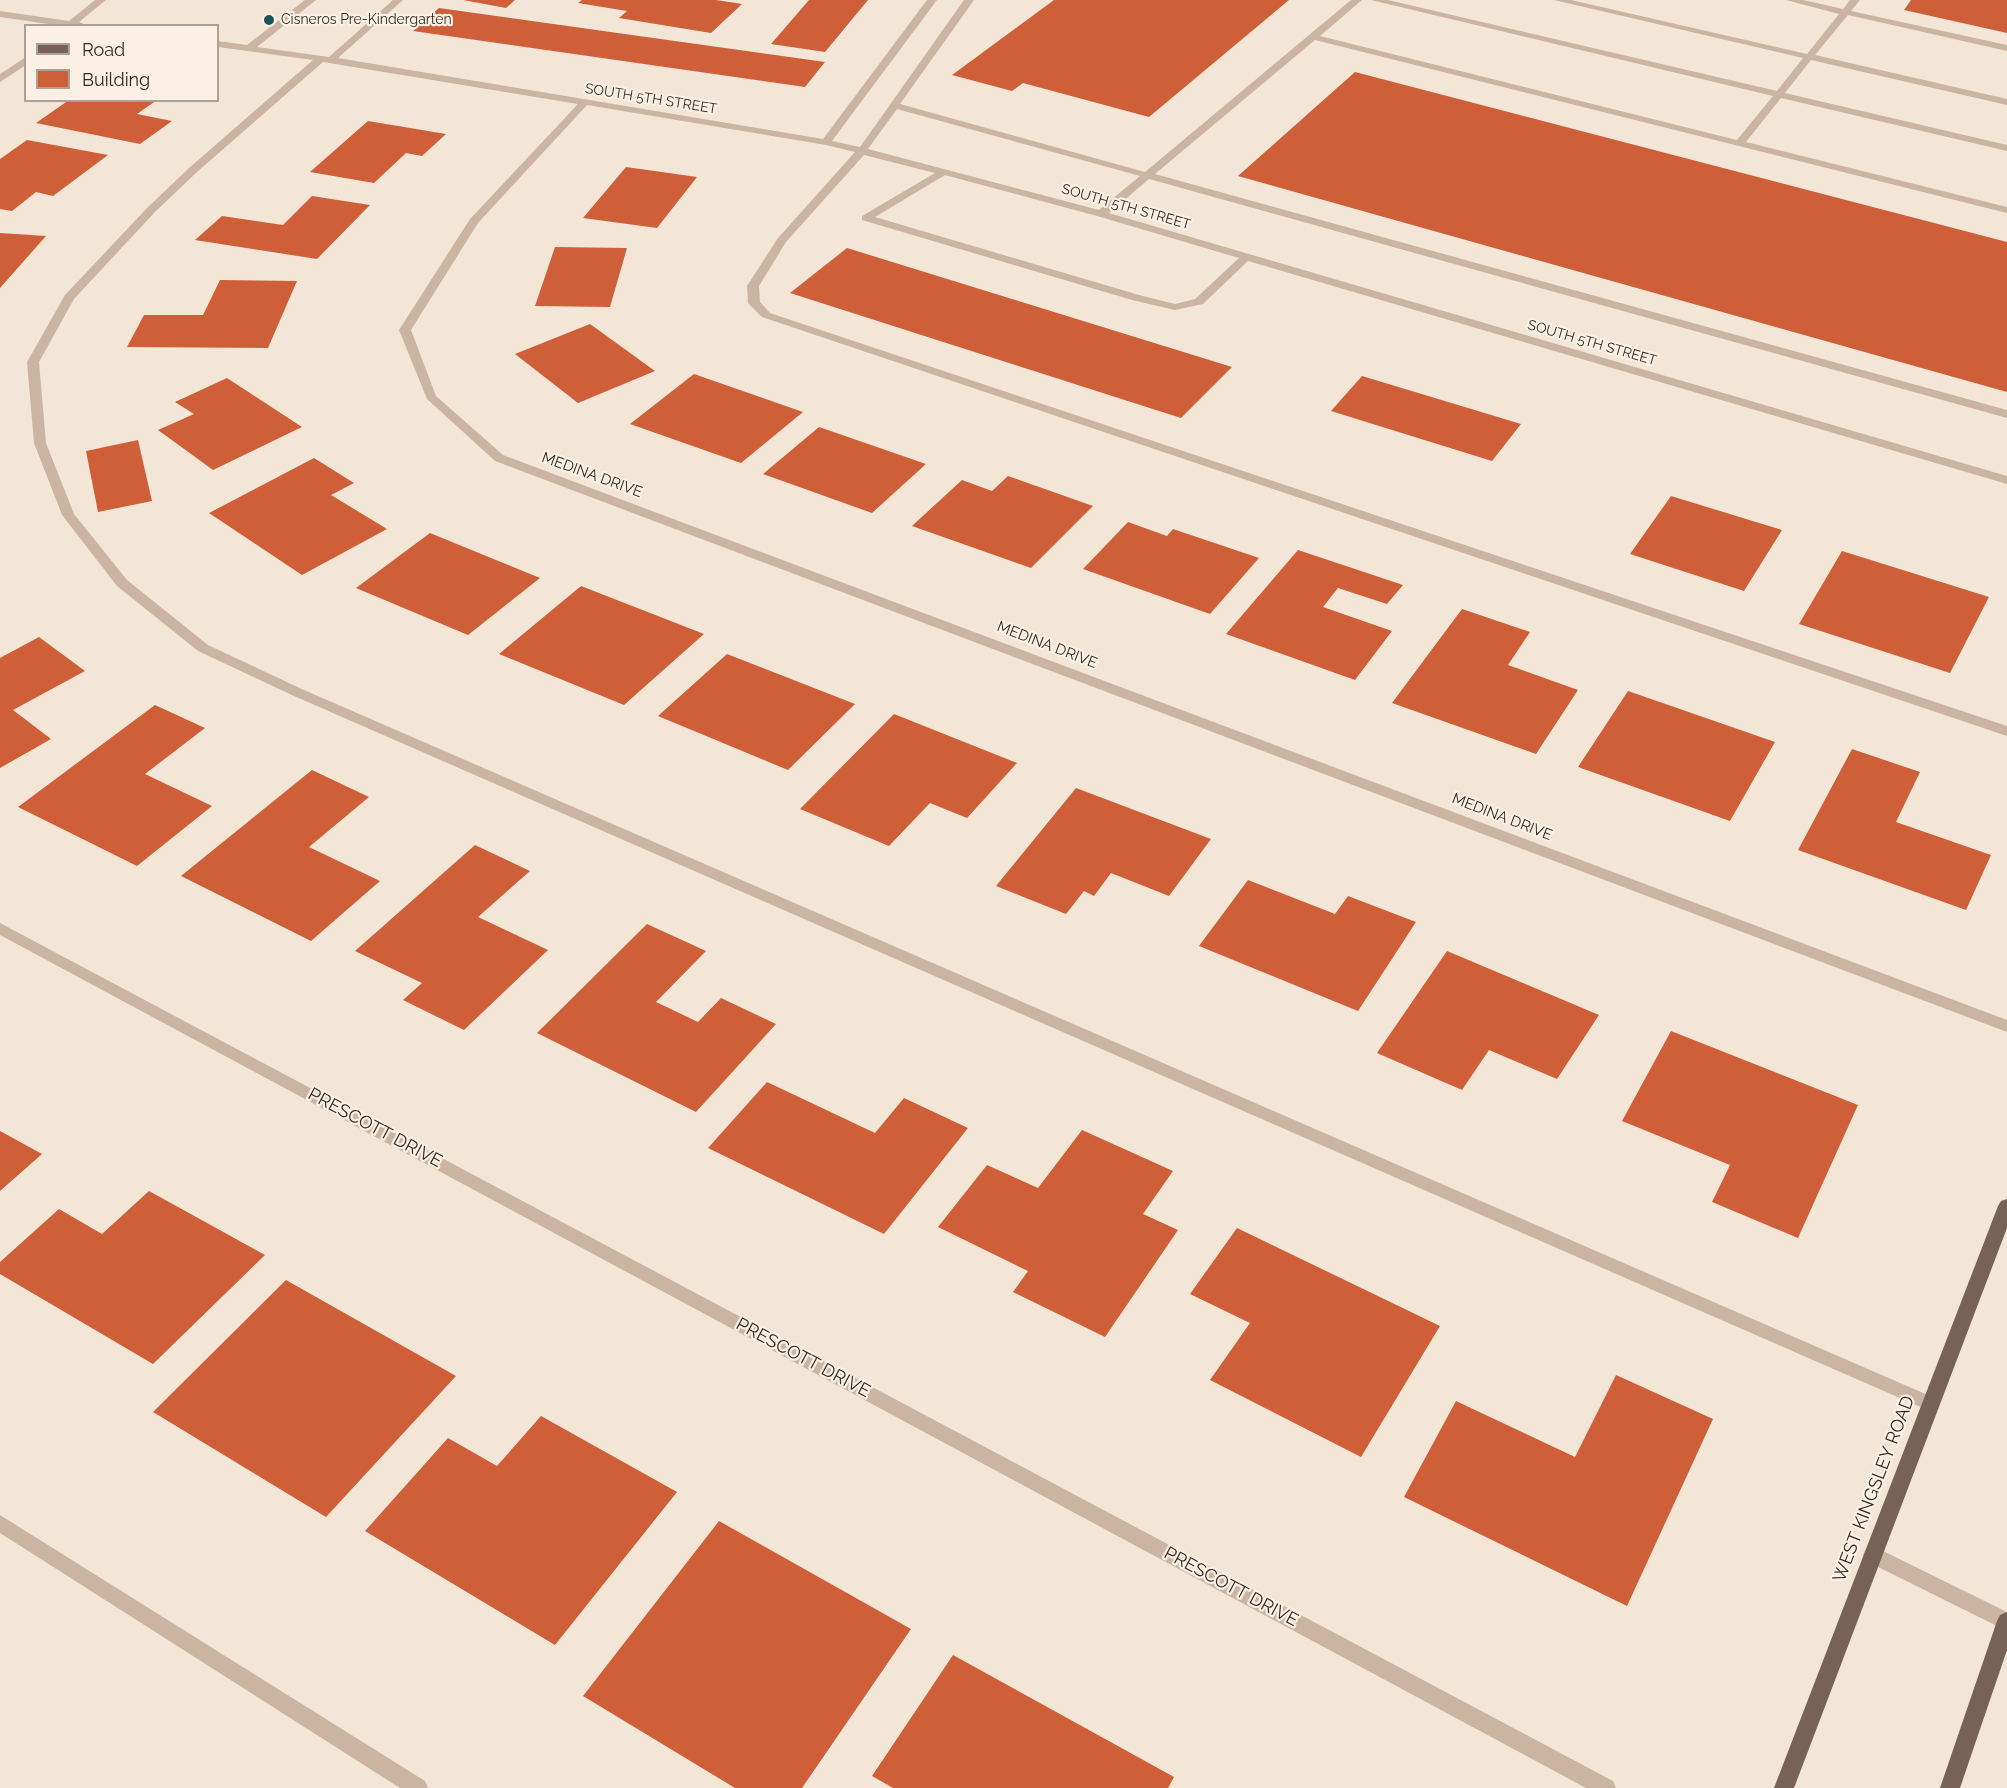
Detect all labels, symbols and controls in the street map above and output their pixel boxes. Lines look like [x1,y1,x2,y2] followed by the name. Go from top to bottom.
[281,12,452,28] place label: Cisneros Pre-Kindergarten
[262,13,276,27] marker: Cisneros Pre-Kindergarten
[24,24,219,102] legend
[82,39,125,60] text: Road
[82,69,150,90] text: Building
[584,80,718,118] street label: SOUTH 5TH STREET
[1060,181,1192,233] street label: SOUTH 5TH STREET
[1526,317,1658,369] street label: SOUTH 5TH STREET
[539,448,645,502] street label: MEDINA DRIVE
[994,618,1100,672] street label: MEDINA DRIVE
[1449,790,1555,844] street label: MEDINA DRIVE
[304,1084,446,1172] street label: PRESCOTT DRIVE
[732,1314,874,1402] street label: PRESCOTT DRIVE
[1829,1393,1919,1585] street label: WEST KINGSLEY ROAD
[1160,1543,1302,1631] street label: PRESCOTT DRIVE

